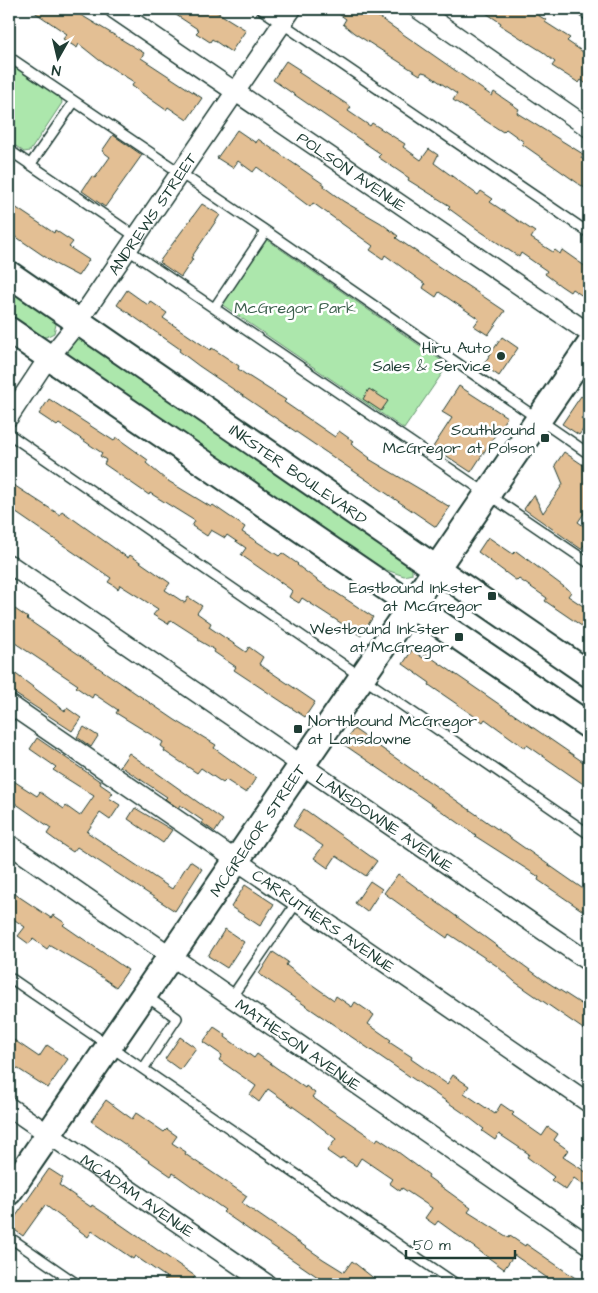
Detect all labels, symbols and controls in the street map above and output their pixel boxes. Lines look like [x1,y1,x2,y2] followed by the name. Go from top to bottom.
[32,32,82,82] north arrow
[50,59,62,80] text: N
[292,127,411,217] street label: POLSON AVENUE
[103,148,203,280] street label: ANDREWS STREET
[234,297,356,320] park label: McGregor Park
[373,337,491,377] place label: Hiru Auto Sales & Service
[495,350,507,362] marker: Hiru Auto Sales & Service
[225,419,372,530] street label: INKSTER BOULEVARD
[383,419,535,460] place label: Southbound McGregor at Polson
[539,432,551,444] marker: Southbound McGregor at Polson
[349,577,482,618] place label: Eastbound Inkster at McGregor
[486,590,498,602] marker: Eastbound Inkster at McGregor
[310,618,449,659] place label: Westbound Inkster at McGregor
[453,631,465,643] marker: Westbound Inkster at McGregor
[308,710,477,750] place label: Northbound McGregor at Lansdowne
[292,723,304,735] marker: Northbound McGregor at Lansdowne
[205,760,311,901] street label: MCGREGOR STREET
[311,768,458,878] street label: LANSDOWNE AVENUE
[247,864,399,979] street label: CARRUTHERS AVENUE
[231,994,366,1097] street label: MATHESON AVENUE
[76,1149,199,1243] street label: MCADAM AVENUE
[406,1228,514,1260] scale bar
[413,1235,451,1256] text: 50 m

